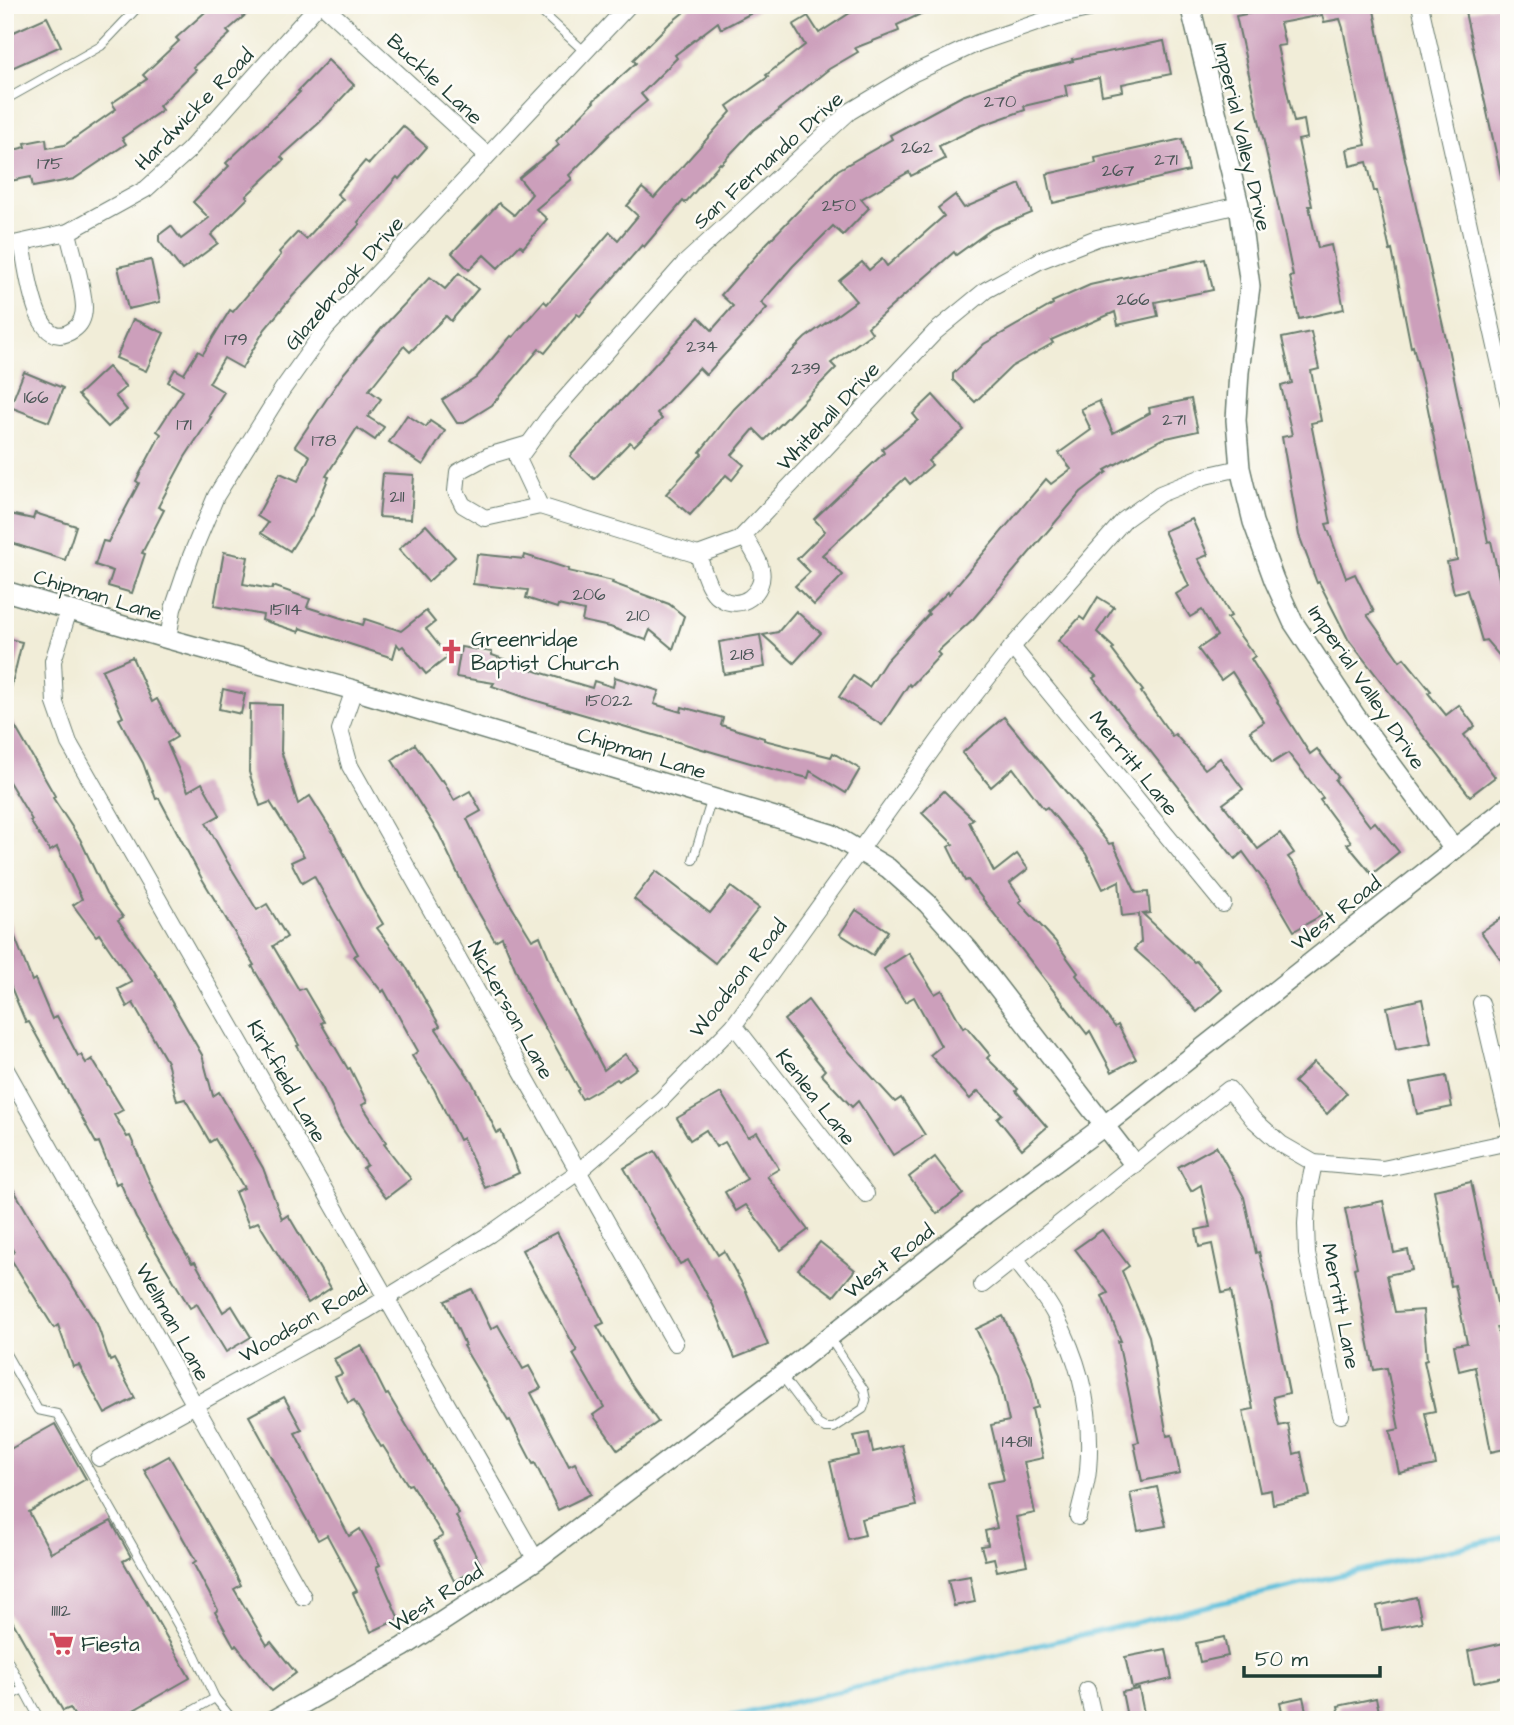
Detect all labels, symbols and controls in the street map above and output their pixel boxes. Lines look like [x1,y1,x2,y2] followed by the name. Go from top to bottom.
[380,27,489,132] street label: Buckle Lane
[1205,40,1278,234] street label: Imperial Valley Drive
[128,42,261,177] street label: Hardwicke Road
[687,85,850,236] street label: San Fernando Drive
[984,89,1016,114] house number: 270
[901,135,934,160] house number: 262
[1154,147,1178,172] house number: 271
[37,151,63,176] house number: 175
[1102,158,1134,183] house number: 267
[822,193,856,218] house number: 250
[278,210,411,357] street label: Glazebrook Drive
[1117,287,1149,312] house number: 266
[224,327,248,352] house number: 179
[686,334,718,359] house number: 234
[770,355,887,477] street label: Whitehall Drive
[791,356,821,381] house number: 239
[24,385,48,410] house number: 166
[1162,407,1186,432] house number: 271
[176,412,192,437] house number: 171
[311,428,337,453] house number: 178
[390,484,404,509] house number: 211
[30,562,166,630] street label: Chipman Lane
[573,582,605,607] house number: 206
[270,597,302,622] house number: 15114
[1299,600,1432,776] street label: Imperial Valley Drive
[626,603,650,628] house number: 210
[471,625,619,679] place label: Greenridge Baptist Church
[437,637,465,665] church icon: Greenridge Baptist Church
[730,642,754,667] house number: 218
[585,688,633,713] house number: 15022
[1082,705,1185,822] street label: Merritt Lane
[574,720,710,788] street label: Chipman Lane
[1285,869,1387,958] street label: West Road
[683,913,794,1044] street label: Woodson Road
[461,936,561,1085] street label: Nickerson Lane
[240,1015,333,1148] street label: Kirkfield Lane
[769,1043,863,1152] street label: Kenlea Lane
[838,1217,940,1306] street label: West Road
[1314,1241,1367,1371] street label: Merritt Lane
[128,1258,217,1386] street label: Wellman Lane
[234,1273,373,1370] street label: Woodson Road
[1002,1429,1032,1454] house number: 14811
[384,1557,489,1640] street label: West Road
[51,1598,71,1623] house number: 11112
[47,1630,75,1658] supermarket icon: Fiesta
[81,1630,140,1659] place label: Fiesta
[1244,1634,1381,1678] scale bar
[1255,1645,1309,1674] text: 50 m

